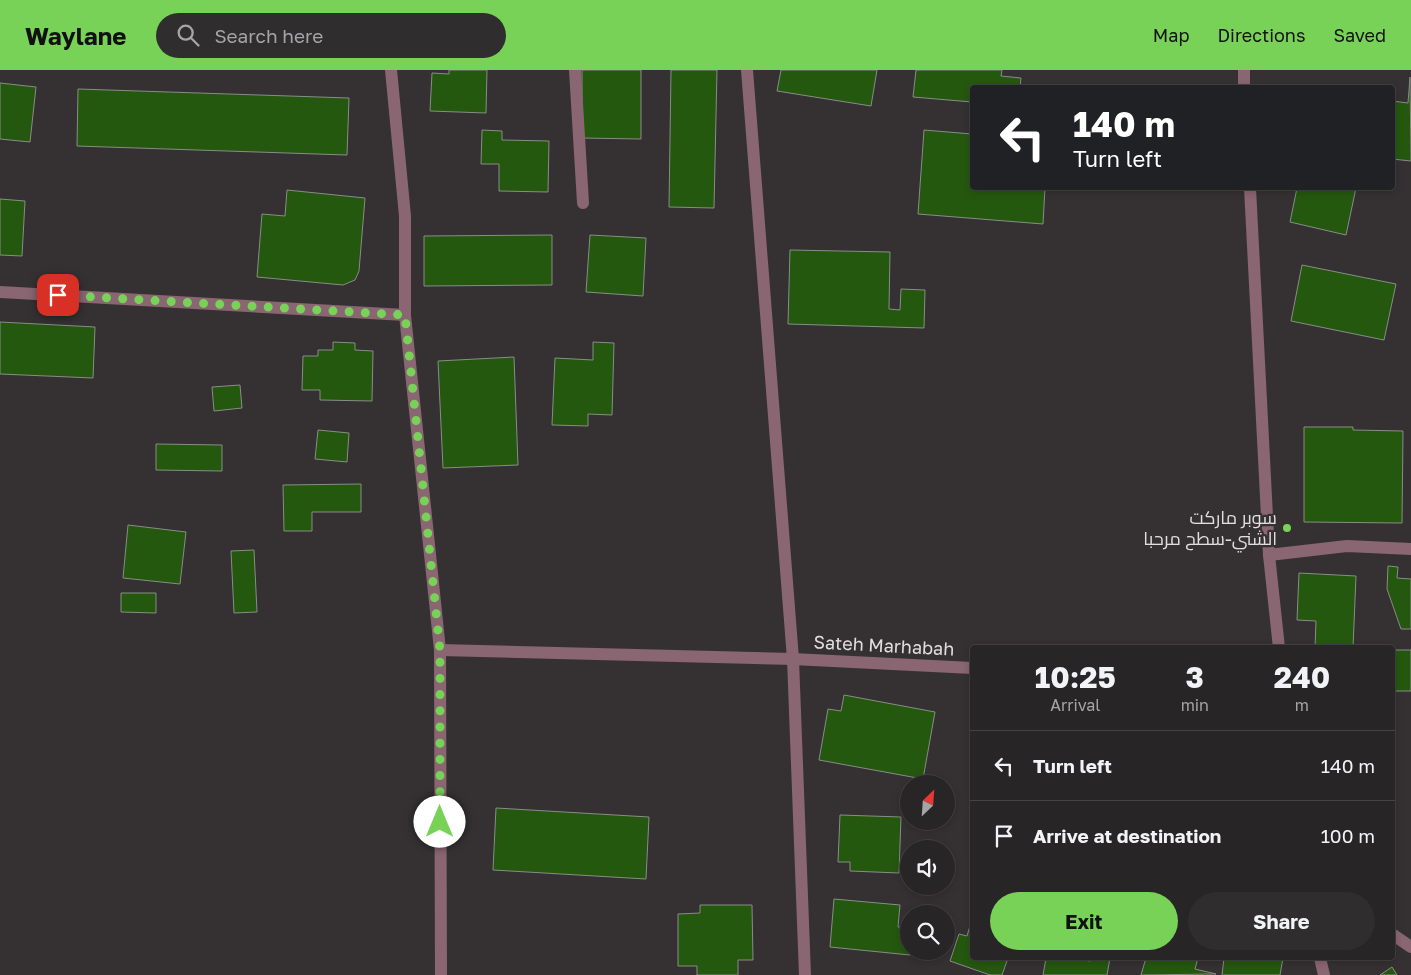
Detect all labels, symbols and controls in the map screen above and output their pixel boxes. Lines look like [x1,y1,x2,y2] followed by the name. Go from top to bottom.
[156,13,506,58] search box
[25,21,126,50] text: Waylane
[174,21,202,49] icon: search
[214,24,323,47] text: Search here
[1153,24,1189,46] text: Map
[1217,24,1305,46] text: Directions
[1333,24,1386,46] text: Saved
[1073,103,1175,145] text: 140 m
[990,105,1055,170] icon: left
[1073,145,1162,172] text: Turn left
[37,274,79,316] pin
[44,281,72,309] icon: arrive
[1143,506,1277,553] place label: سوبر ماركت الشني-سطح مرحبا
[1281,522,1293,534] marker: سوبر ماركت الشني-سطح مرحبا
[813,630,955,660] street label: Sateh Marhabah
[1035,659,1116,695] text: 10:25
[1186,659,1204,695] text: 3
[1274,659,1330,695] text: 240
[1050,695,1100,715] text: Arrival
[1181,695,1209,715] text: min
[1295,695,1309,715] text: m
[990,752,1018,780] icon: left
[1033,754,1112,777] text: Turn left
[1321,754,1375,777] text: 140 m
[900,775,955,830] north arrow
[900,775,955,960] map controls
[413,795,465,847] position arrow
[990,822,1018,850] icon: arrive
[1033,824,1221,847] text: Arrive at destination
[1321,824,1375,847] text: 100 m
[900,840,955,895] button: sound
[990,892,1178,950] button: Exit
[1188,892,1375,950] button: Share
[900,905,955,960] button: search

